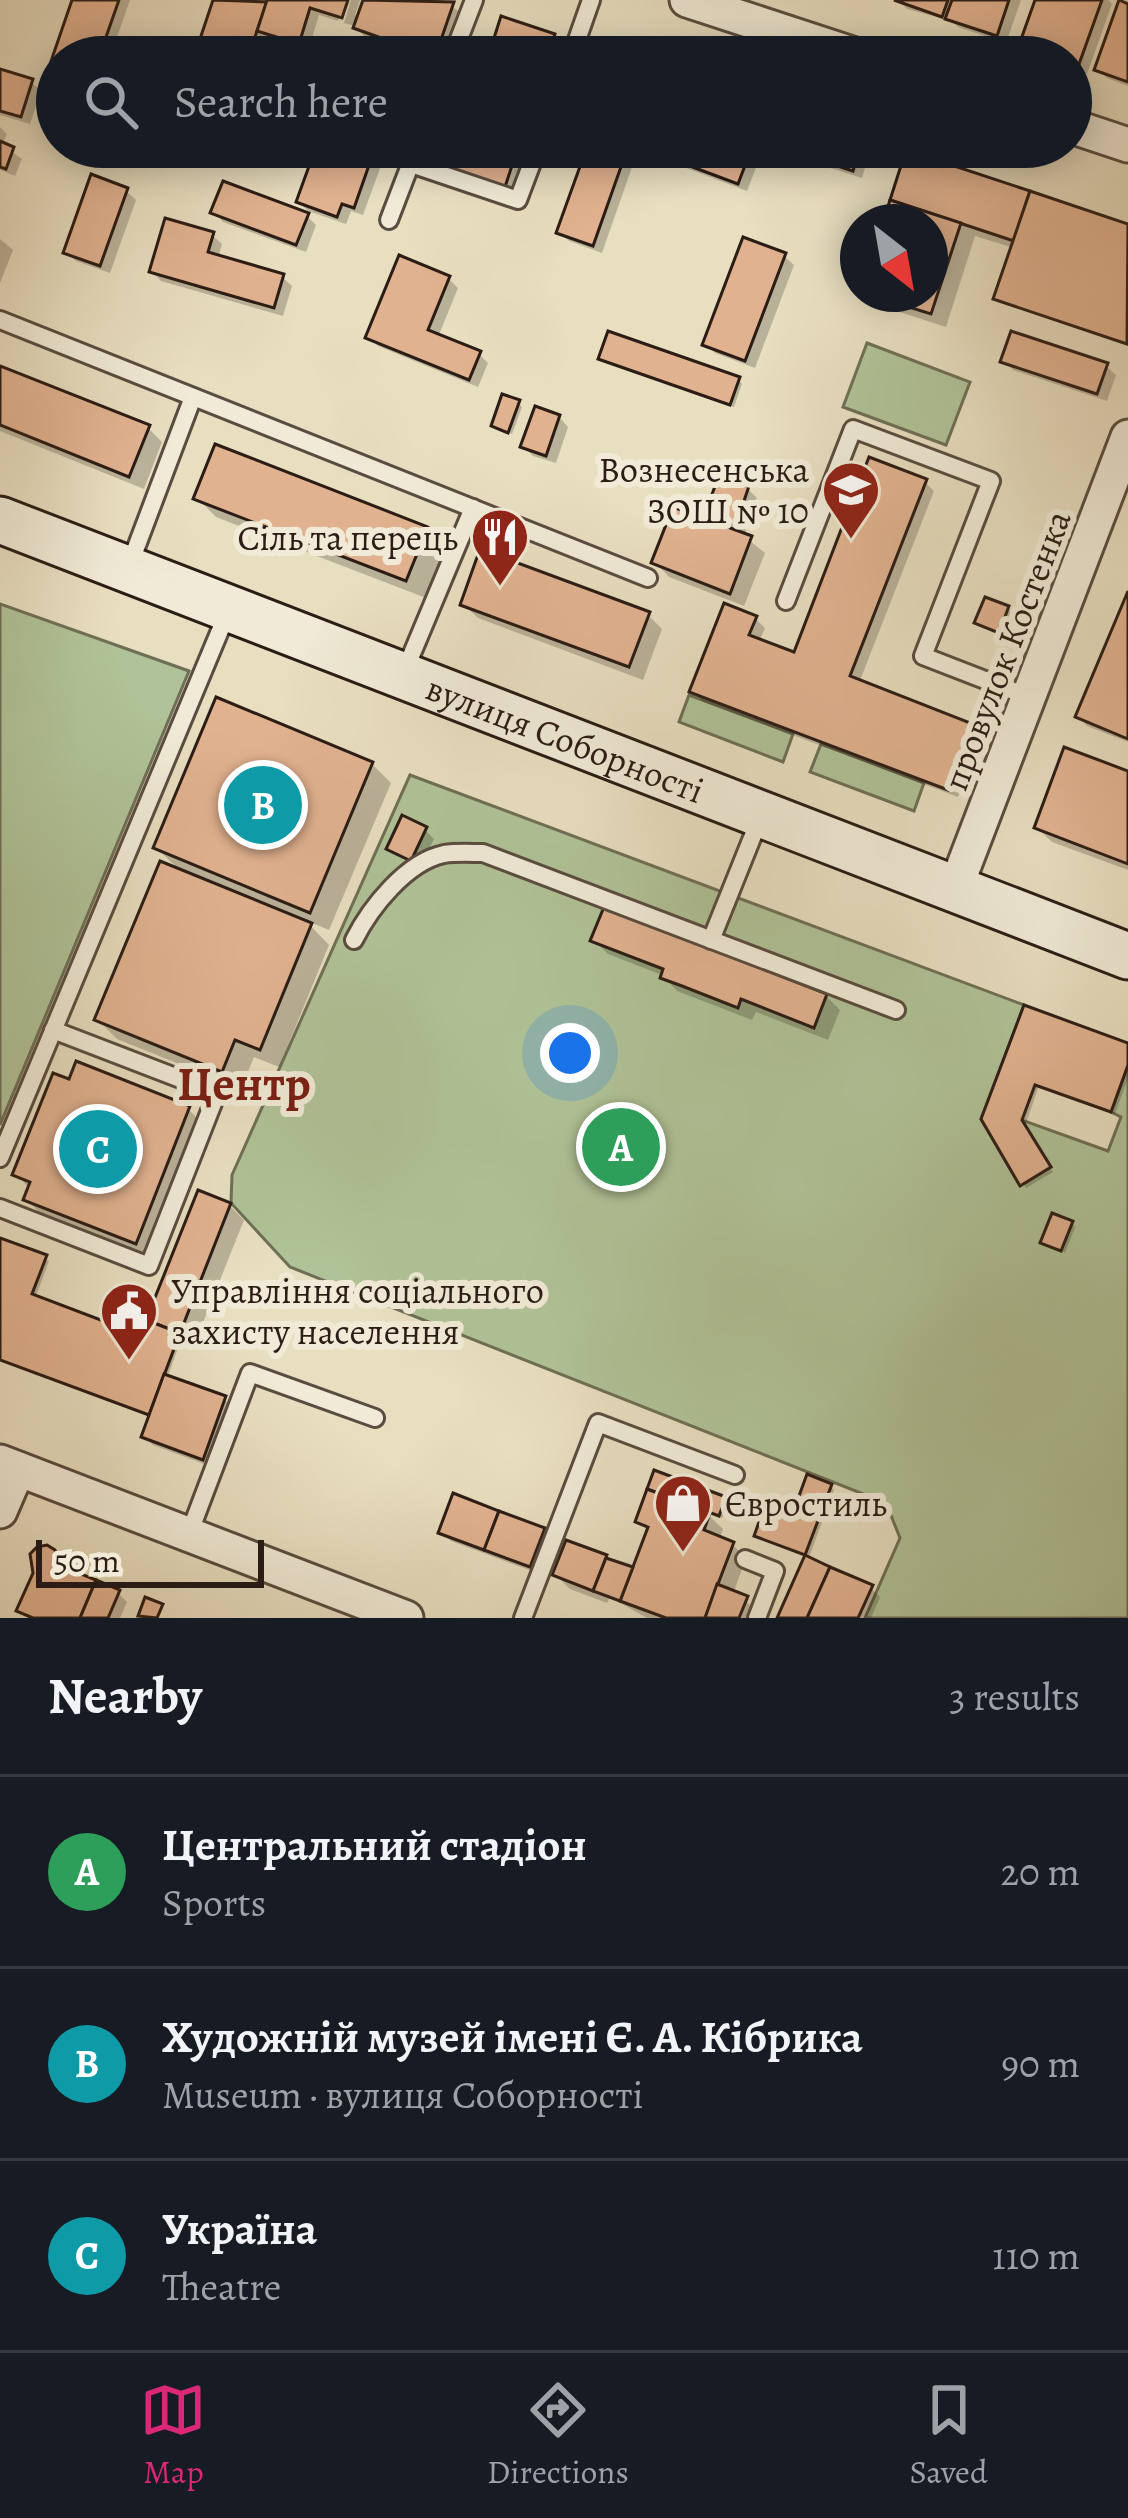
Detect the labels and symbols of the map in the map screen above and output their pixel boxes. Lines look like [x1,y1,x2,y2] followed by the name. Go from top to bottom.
[840,204,948,312] north arrow
[599,445,809,535] place label: Вознесенська ЗОШ № 10
[820,459,882,541] school or university icon: Вознесенська ЗОШ № 10
[930,503,1083,797] street label: провулок Костенка
[469,506,531,588] restaurant icon: Сіль та перець
[238,513,458,562] place label: Сіль та перець
[419,663,711,815] street label: вулиця Соборності
[224,760,302,850] pin: B
[540,1023,600,1083] your location
[177,1051,311,1117] district label: Центр
[582,1102,660,1192] pin: A
[59,1104,137,1194] pin: C
[171,1266,544,1356] place label: Управління соціального захисту населення
[98,1280,160,1362] public building icon: Управління соціального захисту населення
[652,1472,714,1554] shop icon: Євростиль
[725,1479,887,1528] place label: Євростиль
[36,1534,264,1587] scale bar

